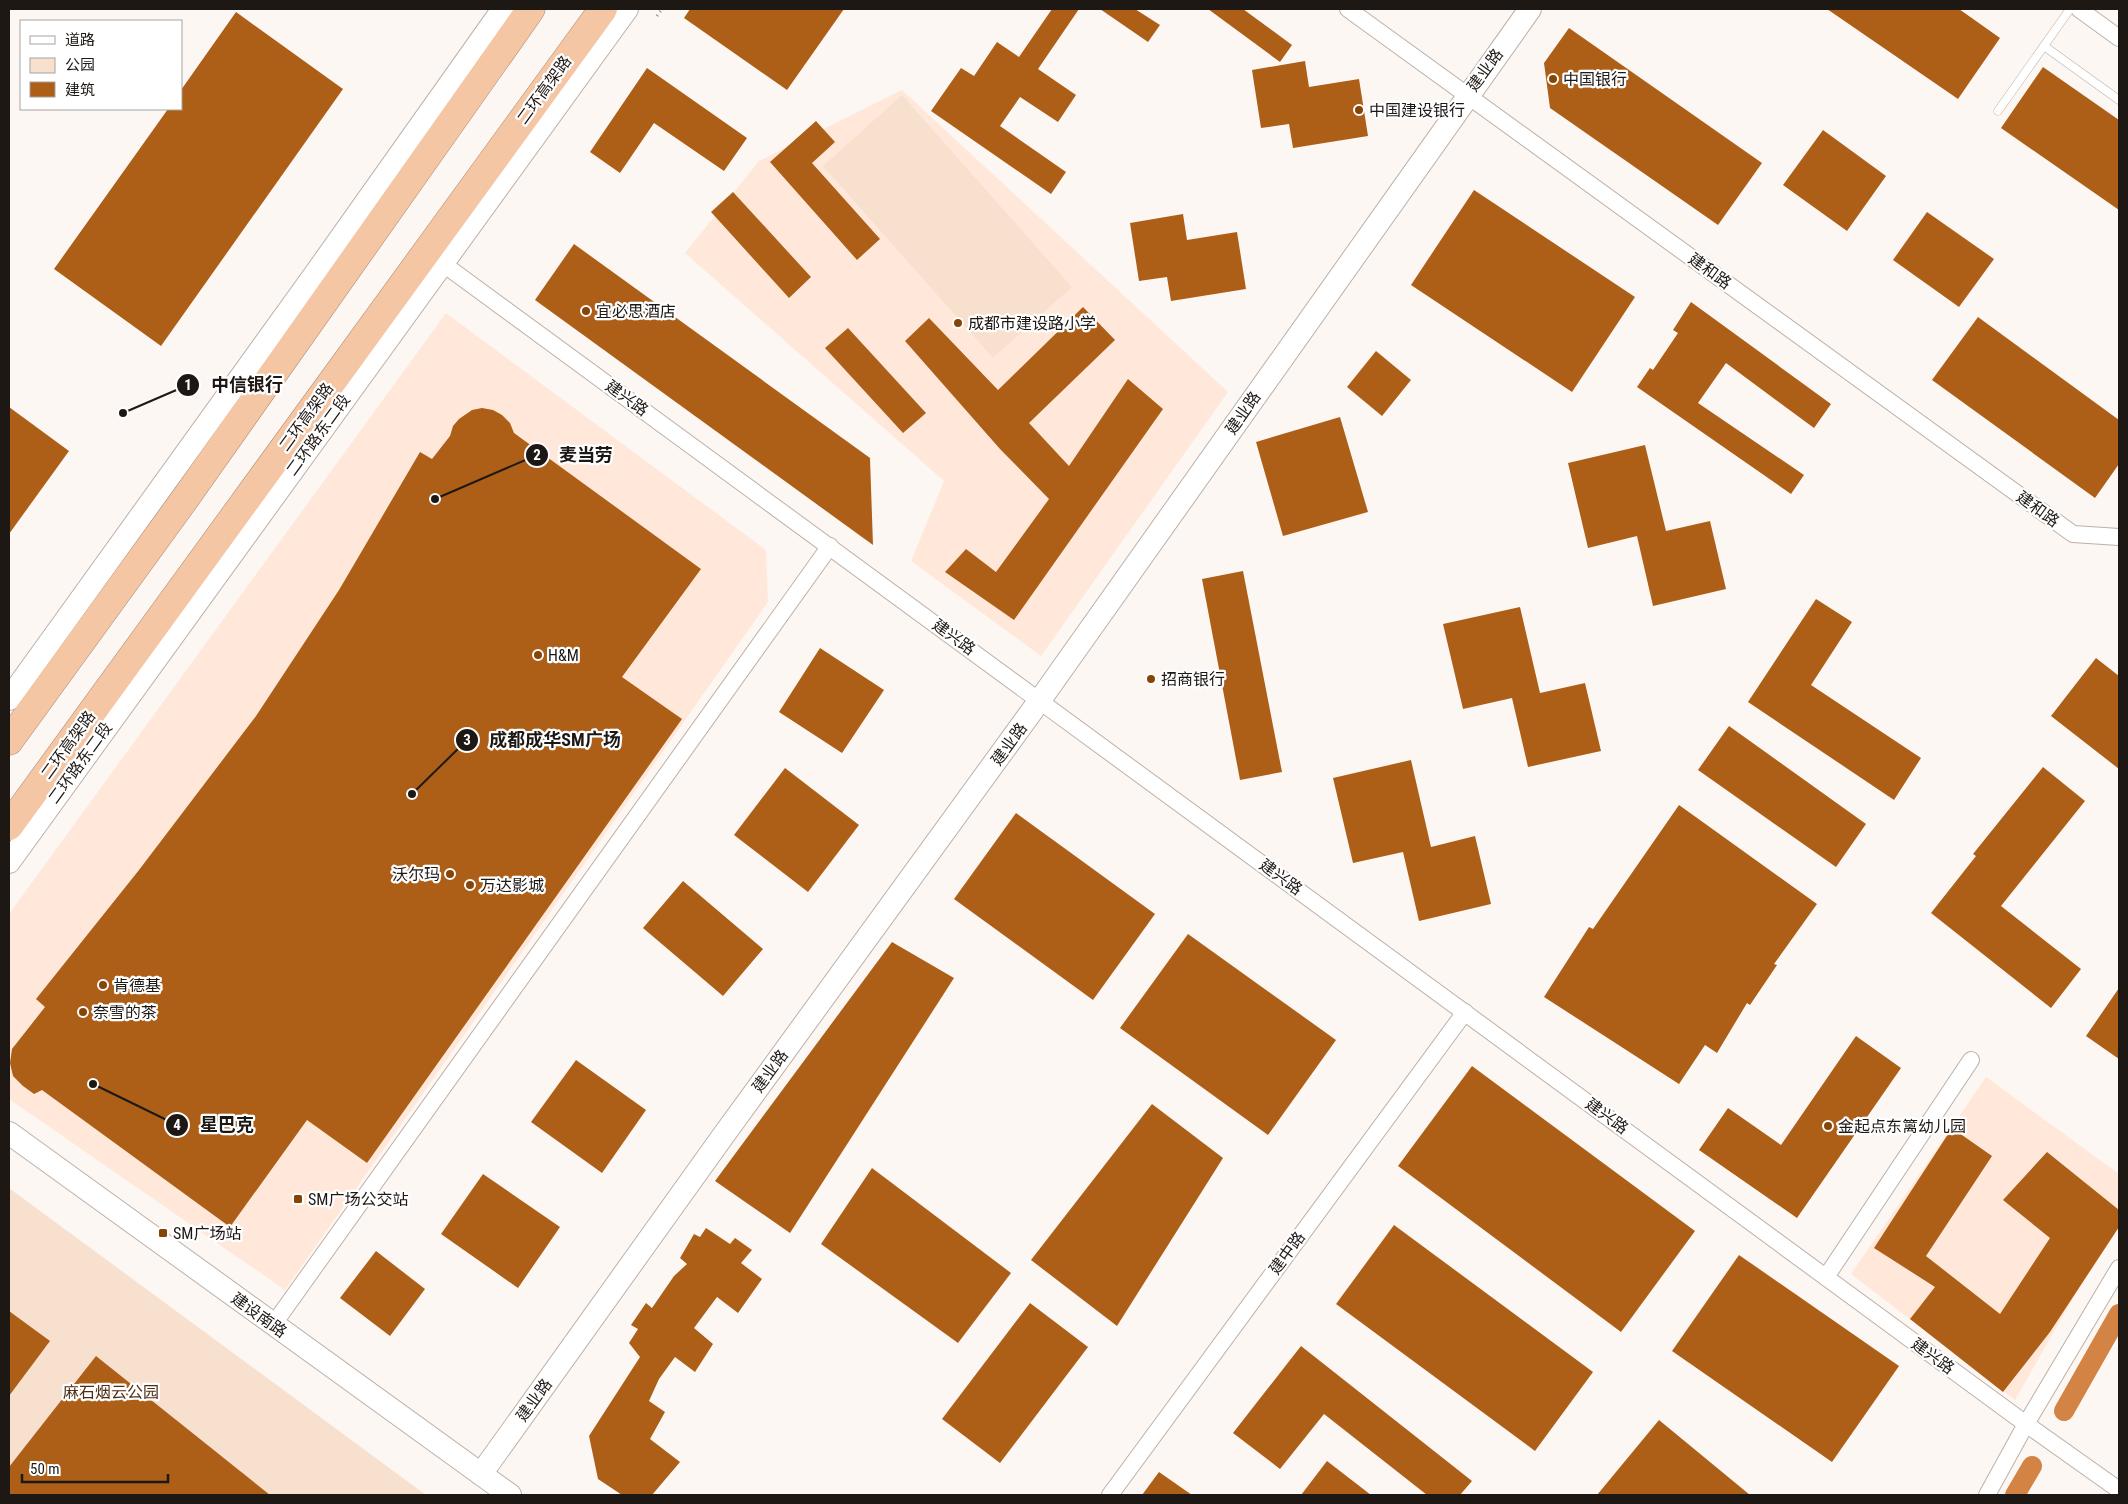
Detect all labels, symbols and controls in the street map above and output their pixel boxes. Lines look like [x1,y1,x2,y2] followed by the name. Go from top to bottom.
[20,20,182,110] legend
[65,31,95,49] text: 道路
[1463,45,1507,95] street label: 建业路
[513,52,575,128] street label: 二环高架路
[65,56,95,74] text: 公园
[1563,70,1627,89] place label: 中国银行
[1547,73,1559,85] marker: 中国银行
[65,81,95,99] text: 建筑
[1369,101,1465,120] place label: 中国建设银行
[1353,104,1365,116] marker: 中国建设银行
[1685,249,1735,293] street label: 建和路
[596,302,676,321] place label: 宜必思酒店
[580,305,592,317] marker: 宜必思酒店
[968,314,1096,333] place label: 成都市建设路小学
[952,317,964,329] marker: 成都市建设路小学
[176,368,293,401] callout: 中信银行
[211,374,283,395] text: 中信银行
[184,376,192,394] text: 1
[602,376,652,420] street label: 建兴路
[275,379,337,455] street label: 二环高架路
[1221,388,1265,438] street label: 建业路
[282,391,354,479] street label: 二环路东二段
[524,439,623,472] callout: 麦当劳
[559,444,613,465] text: 麦当劳
[533,446,541,464] text: 2
[2013,487,2063,531] street label: 建和路
[929,615,979,659] street label: 建兴路
[548,646,579,665] place label: H&M
[532,649,544,661] marker: H&M
[1161,670,1225,689] place label: 招商银行
[1145,673,1157,685] marker: 招商银行
[37,707,99,783] street label: 二环高架路
[44,719,116,807] street label: 二环路东二段
[987,719,1031,769] street label: 建业路
[455,724,631,757] callout: 成都成华SM广场
[489,729,621,750] text: 成都成华SM广场
[463,731,471,749] text: 3
[1256,855,1306,899] street label: 建兴路
[392,865,440,884] place label: 沃尔玛
[444,868,456,880] marker: 沃尔玛
[480,876,544,895] place label: 万达影城
[464,879,476,891] marker: 万达影城
[113,976,161,995] place label: 肯德基
[97,979,109,991] marker: 肯德基
[93,1003,157,1022] place label: 奈雪的茶
[77,1006,89,1018] marker: 奈雪的茶
[748,1046,792,1096] street label: 建业路
[1582,1094,1632,1138] street label: 建兴路
[165,1108,264,1141] callout: 星巴克
[200,1114,254,1135] text: 星巴克
[173,1116,181,1134] text: 4
[1838,1117,1966,1136] place label: 金起点东篱幼儿园
[1822,1120,1834,1132] marker: 金起点东篱幼儿园
[308,1190,408,1209] place label: SM广场公交站
[292,1193,304,1205] marker: SM广场公交站
[173,1224,241,1243] place label: SM广场站
[157,1227,169,1239] marker: SM广场站
[1265,1228,1309,1278] street label: 建中路
[228,1289,290,1341] street label: 建设南路
[1908,1334,1958,1378] street label: 建兴路
[512,1375,556,1425] street label: 建业路
[63,1383,159,1402] park label: 麻石烟云公园
[22,1452,169,1484] scale bar
[30,1460,60,1478] text: 50 m

